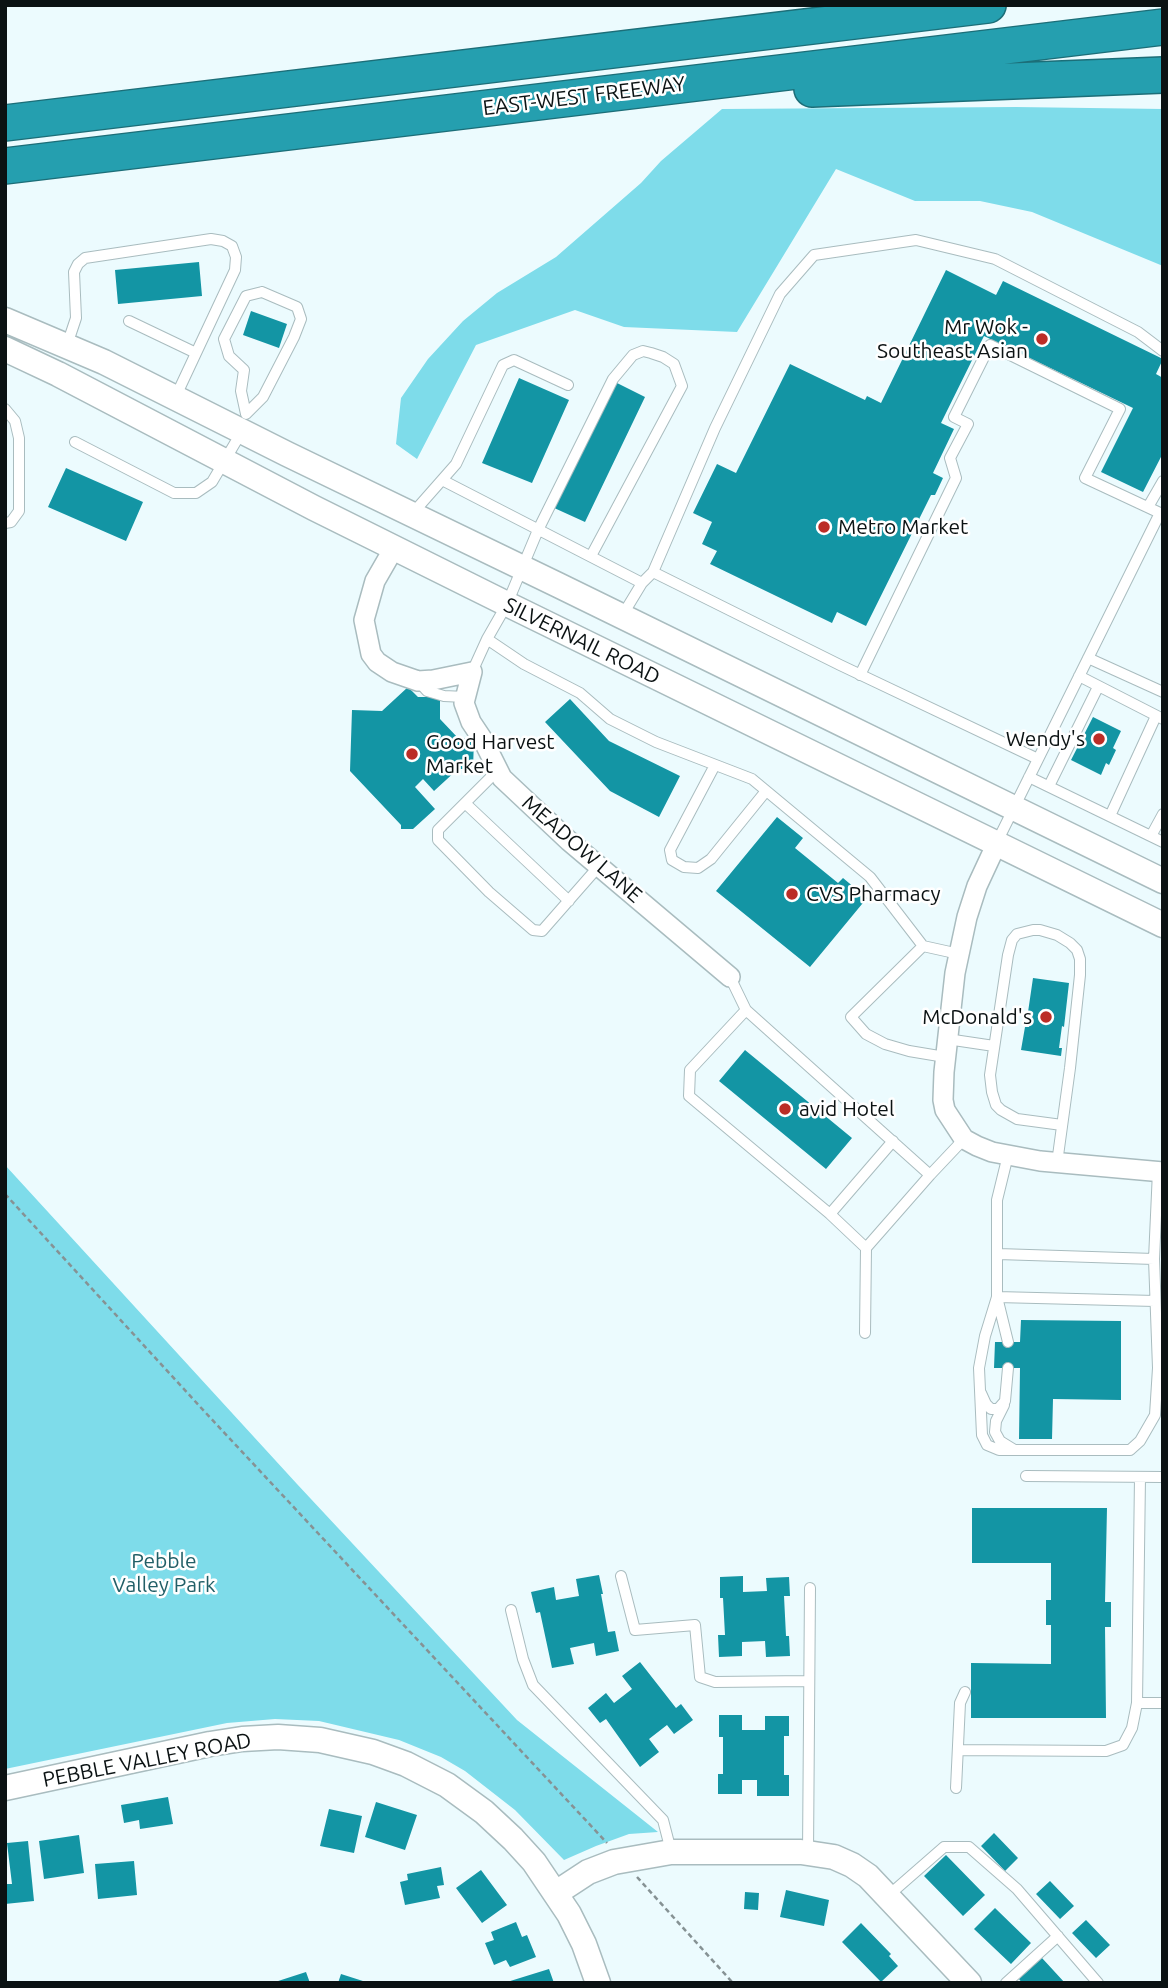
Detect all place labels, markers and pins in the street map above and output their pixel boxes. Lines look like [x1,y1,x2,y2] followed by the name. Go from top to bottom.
[877,314,1028,364] place label: Mr Wok - Southeast Asian
[1034,331,1050,347] marker: Mr Wok - Southeast Asian
[838,514,968,540] place label: Metro Market
[816,519,832,535] marker: Metro Market
[1006,726,1085,752] place label: Wendy's
[426,729,555,779] place label: Good Harvest Market
[1091,731,1107,747] marker: Wendy's
[404,746,420,762] marker: Good Harvest Market
[806,881,941,907] place label: CVS Pharmacy
[784,886,800,902] marker: CVS Pharmacy
[922,1004,1032,1030] place label: McDonald's
[1038,1009,1054,1025] marker: McDonald's
[799,1096,894,1122] place label: avid Hotel
[777,1101,793,1117] marker: avid Hotel

